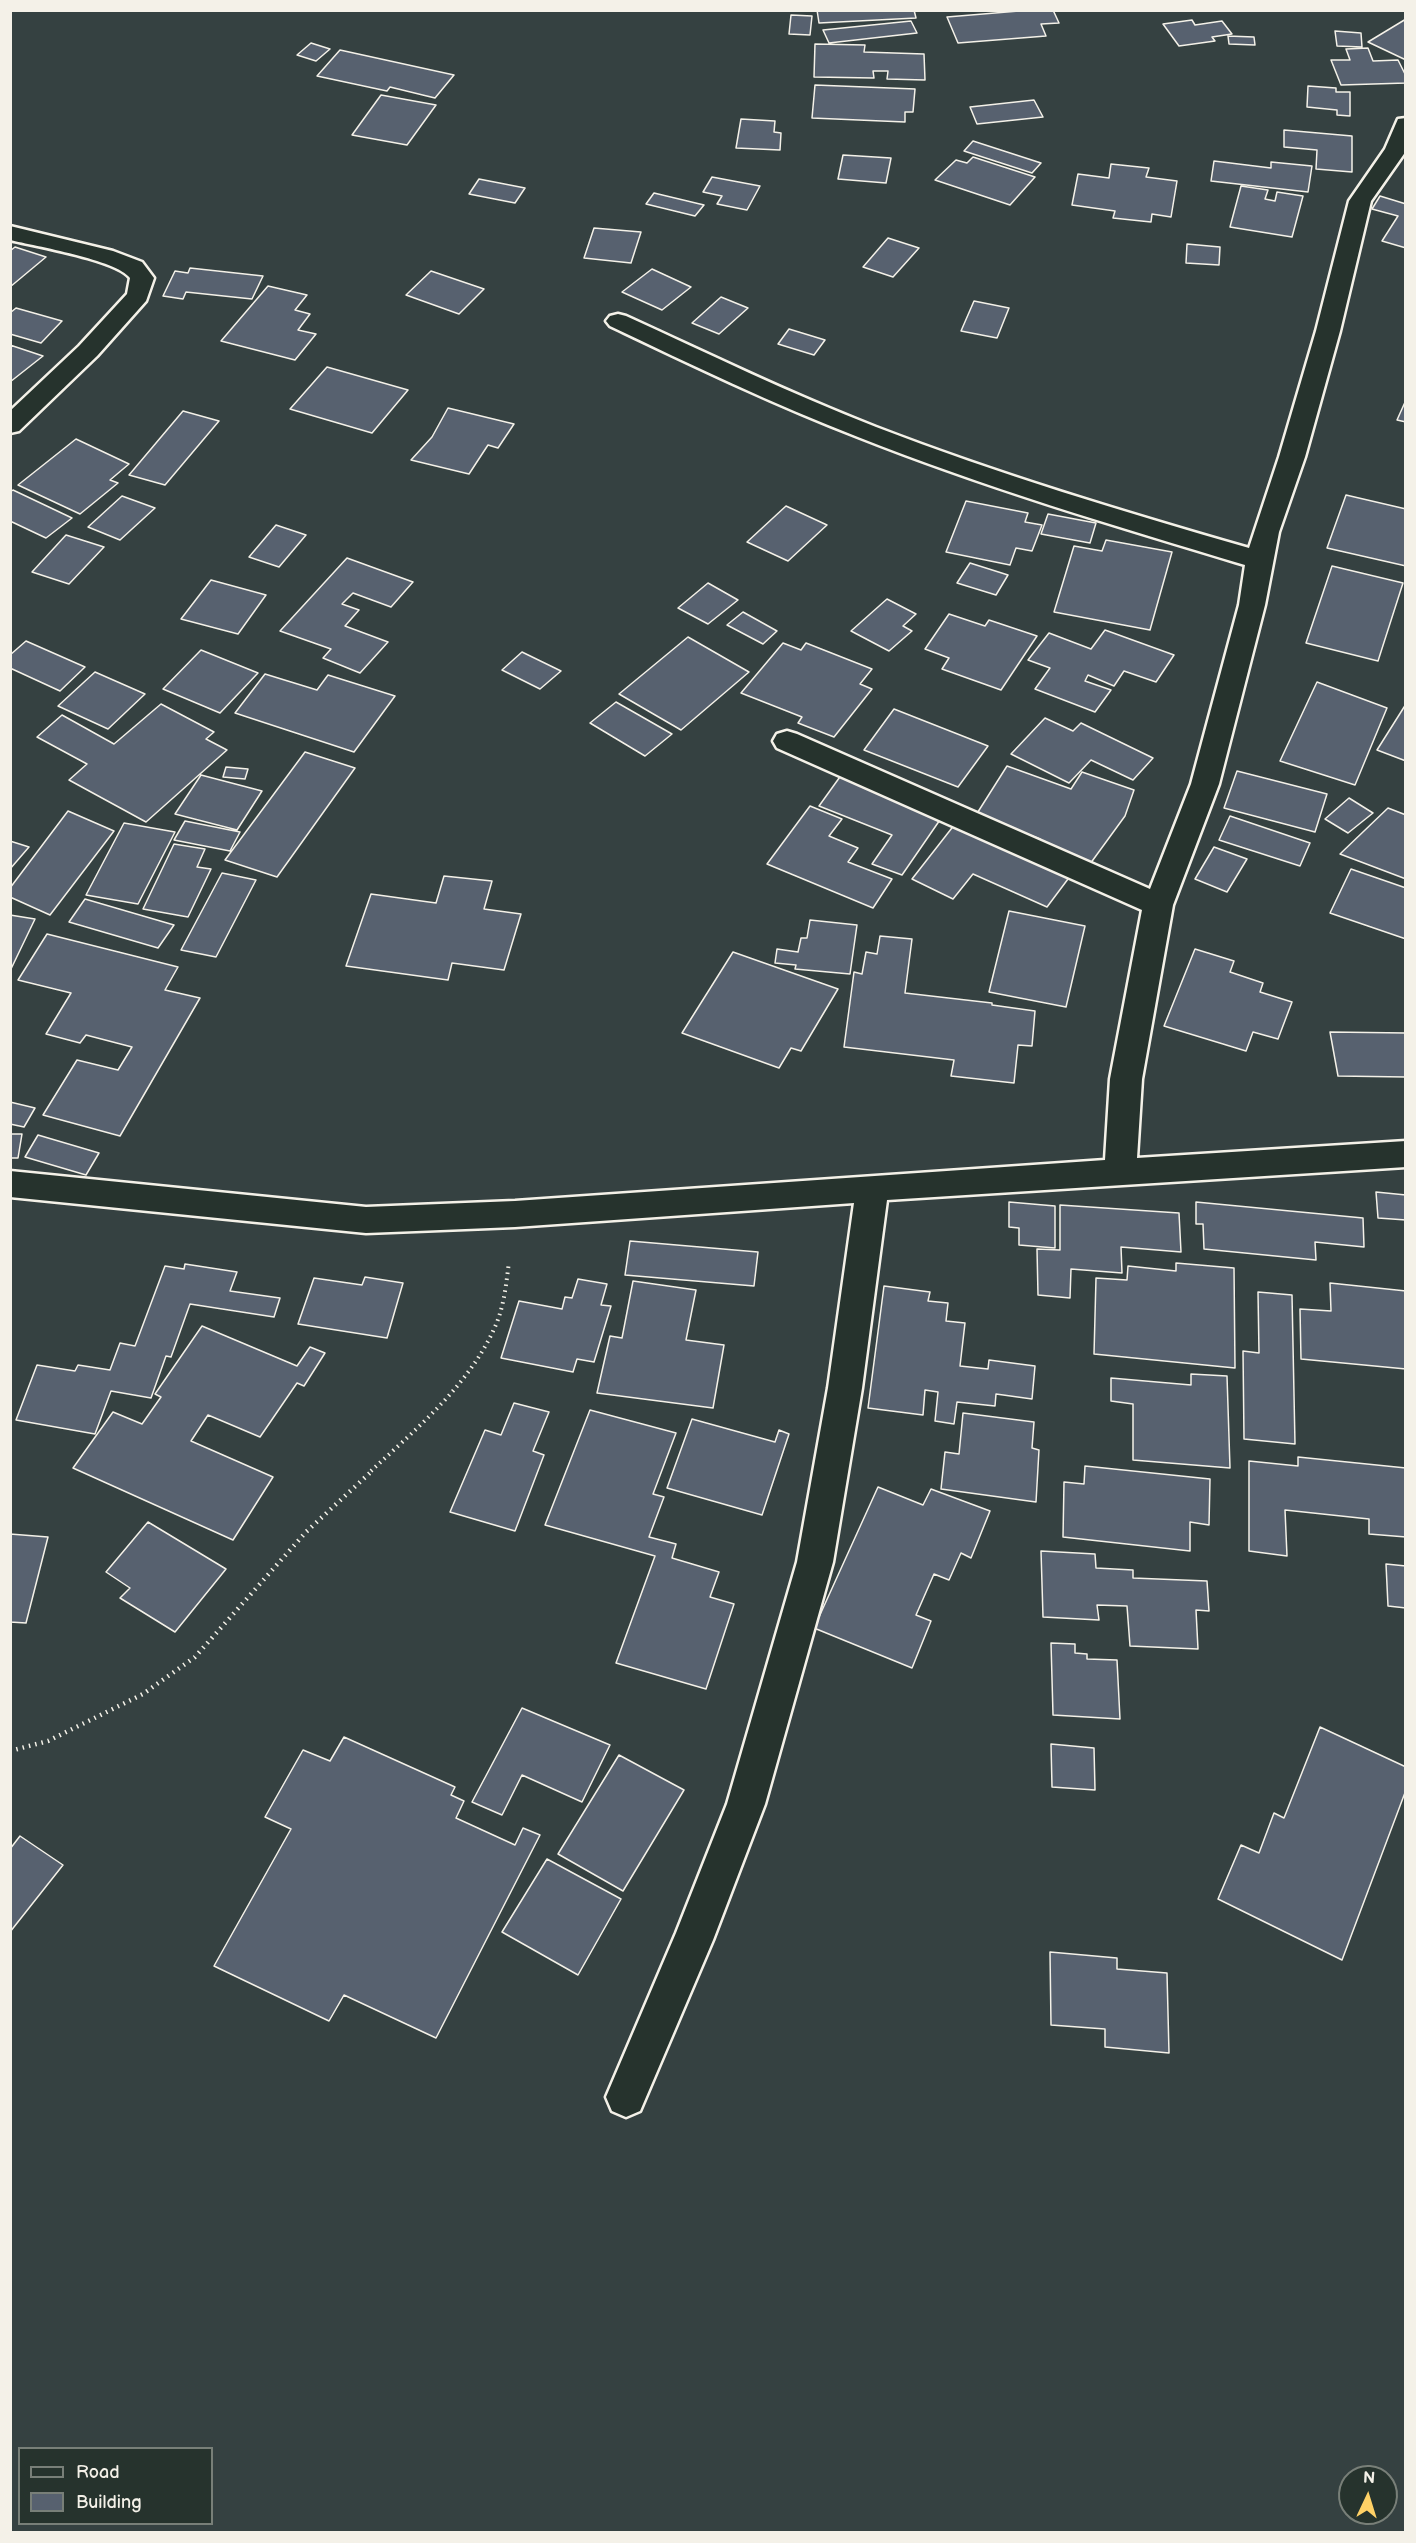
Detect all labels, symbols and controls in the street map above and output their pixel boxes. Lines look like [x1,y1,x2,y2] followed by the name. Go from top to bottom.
[18,2447,213,2525] legend
[76,2462,120,2483] text: Road
[1338,2465,1398,2525] north arrow
[1362,2469,1376,2488] text: N
[76,2492,142,2513] text: Building

